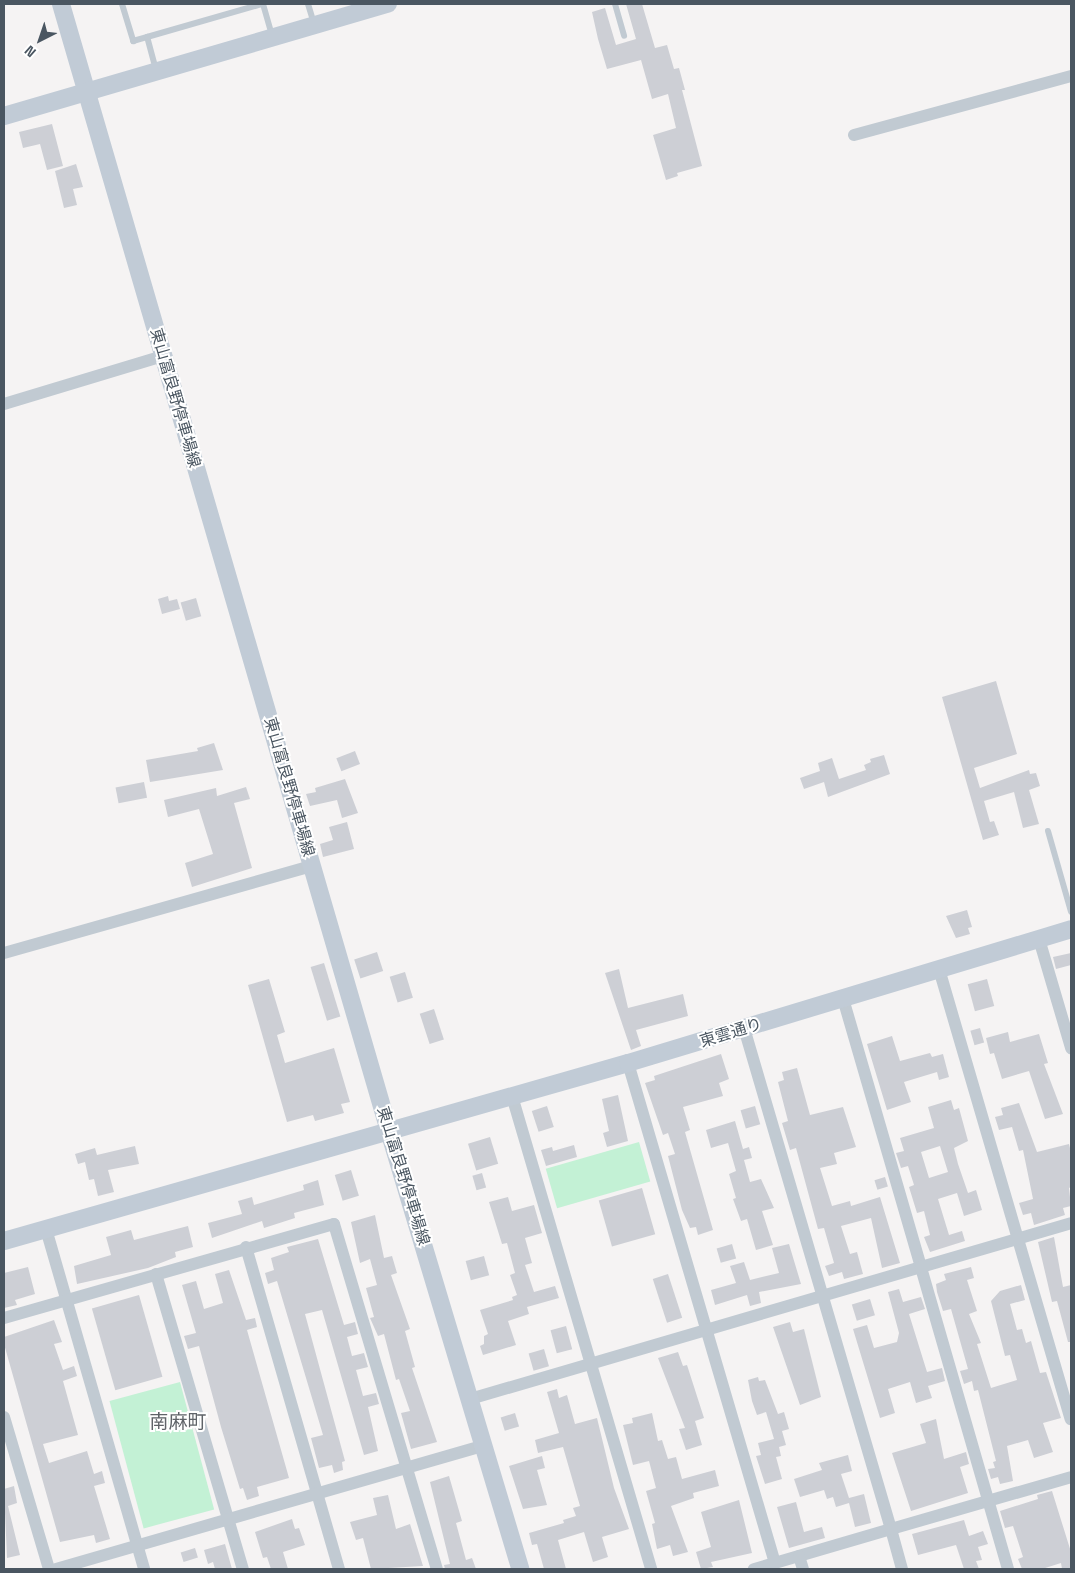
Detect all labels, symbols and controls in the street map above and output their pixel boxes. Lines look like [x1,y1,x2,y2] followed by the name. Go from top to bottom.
[15,15,65,65] north arrow
[21,41,40,61] text: N
[146,326,204,470] street label: 東山富良野停車場線
[260,715,318,859] street label: 東山富良野停車場線
[698,1014,764,1052] street label: 東雲通り
[373,1104,433,1248] street label: 東山富良野停車場線
[150,1411,206,1433] district label: 南麻町

